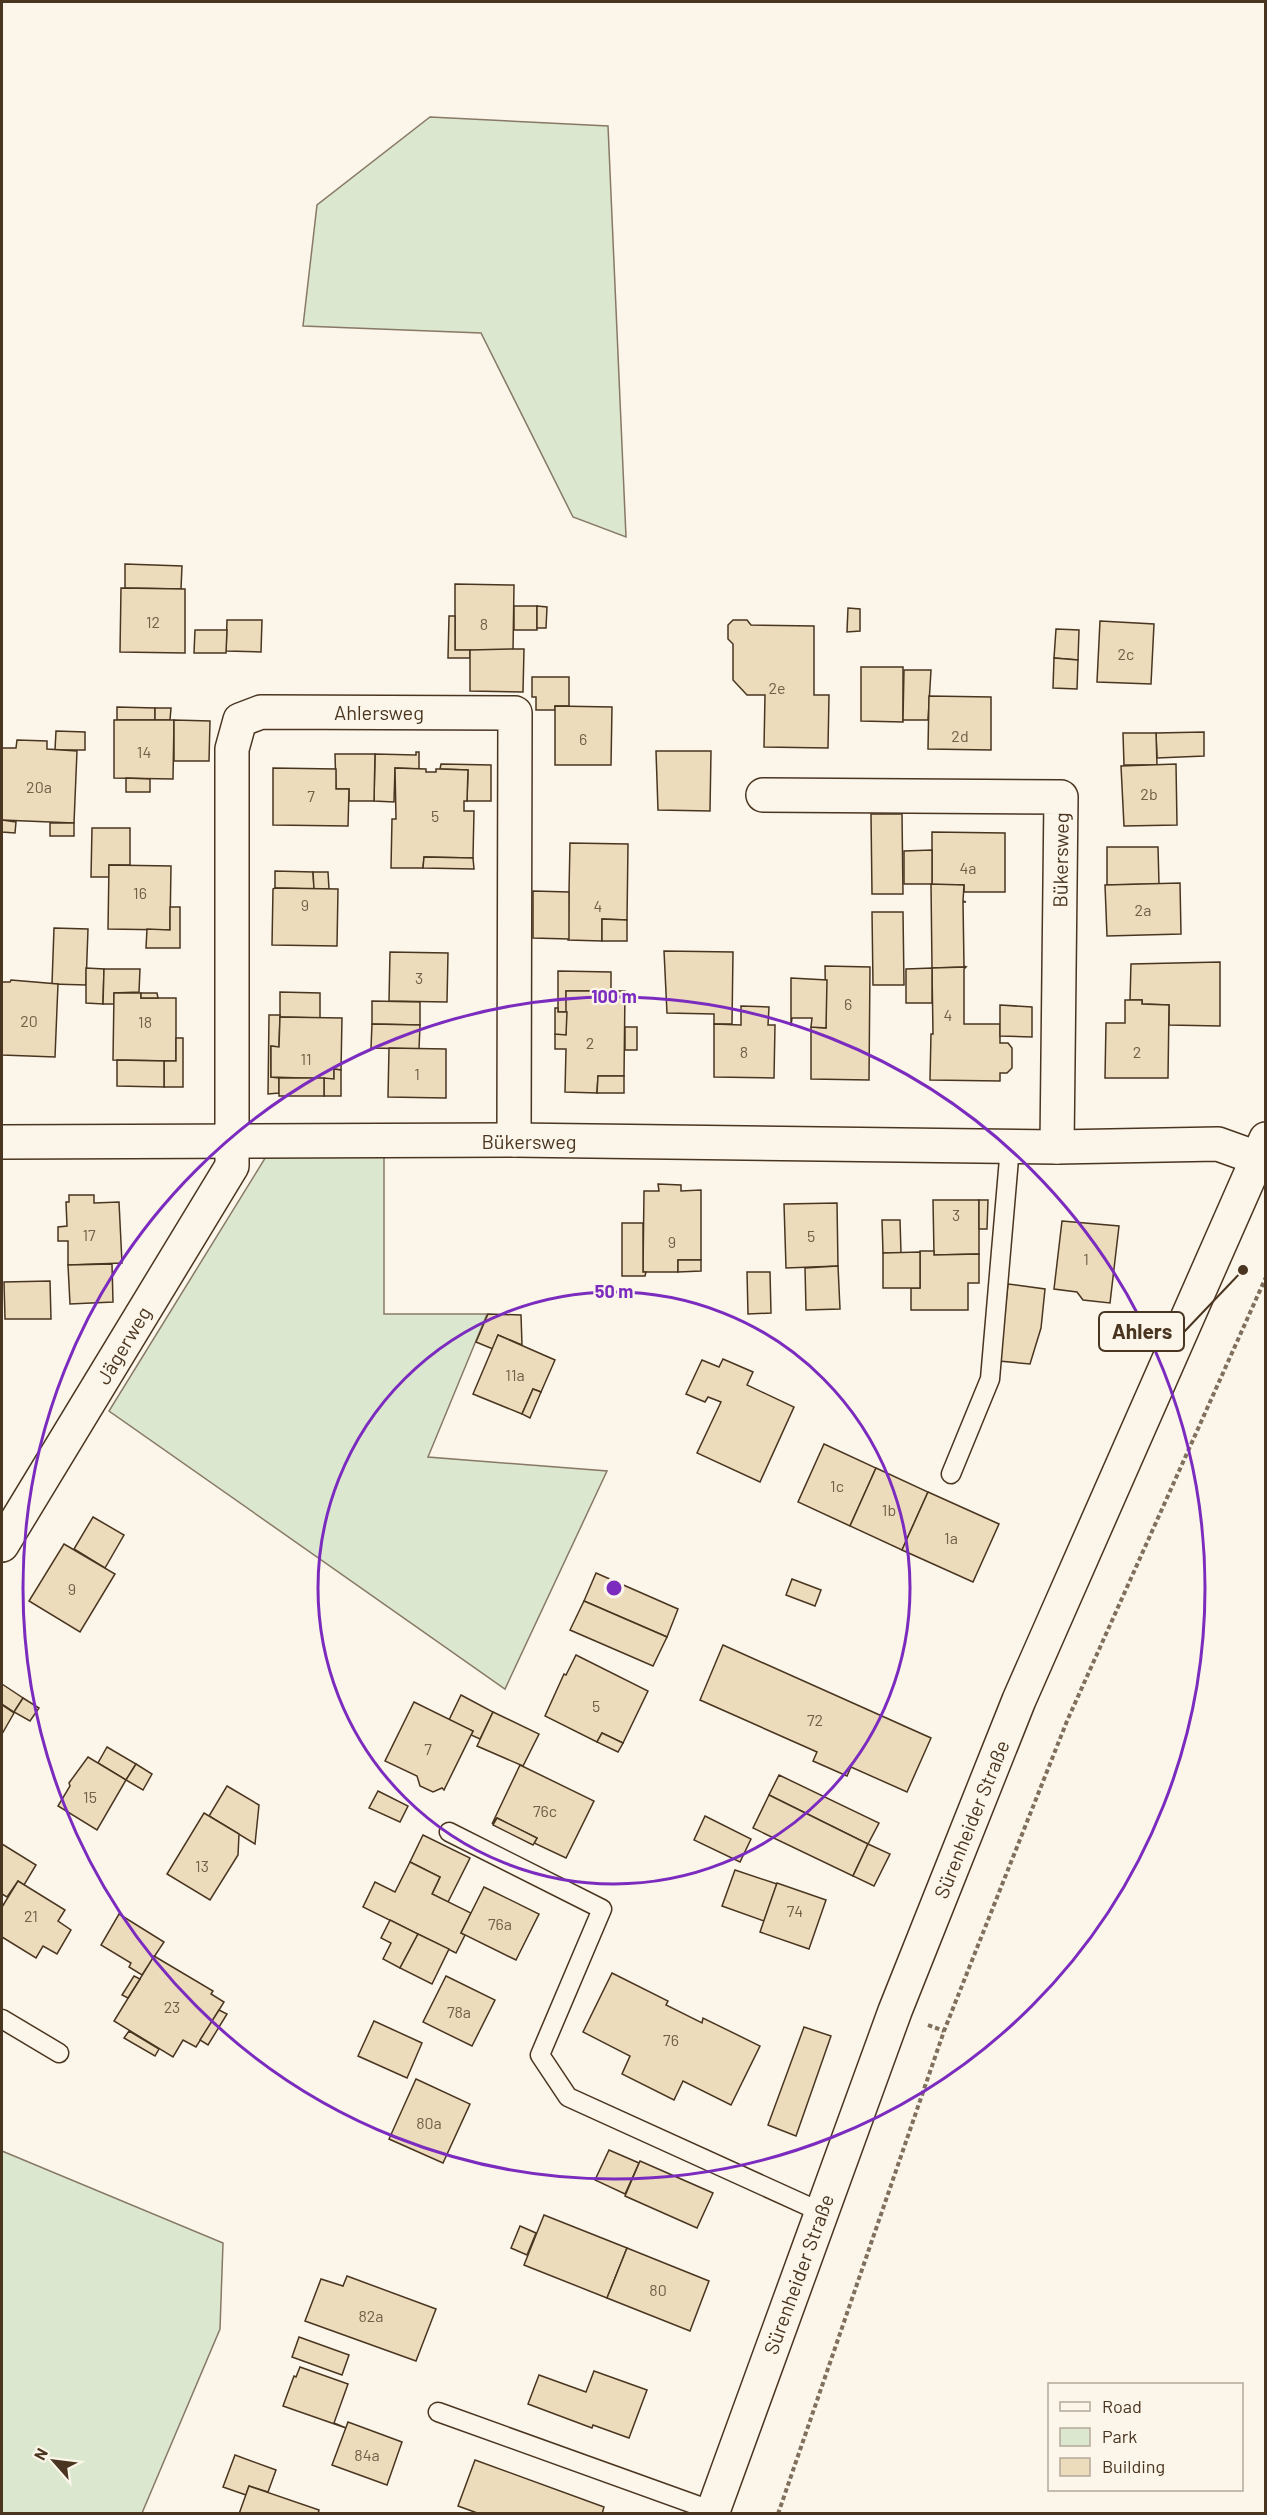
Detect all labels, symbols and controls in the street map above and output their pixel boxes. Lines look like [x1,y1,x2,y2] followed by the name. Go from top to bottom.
[146,612,160,631] house number: 12
[480,614,488,633] house number: 8
[1118,644,1134,663] house number: 2c
[768,678,786,697] house number: 2e
[334,700,424,724] street label: Ahlersweg
[951,726,969,745] house number: 2d
[579,729,587,748] house number: 6
[137,742,151,761] house number: 14
[26,777,52,796] house number: 20a
[1140,784,1158,803] house number: 2b
[307,786,315,805] house number: 7
[431,806,439,825] house number: 5
[1047,812,1073,908] street label: Bükersweg
[960,858,977,877] house number: 4a
[133,883,147,902] house number: 16
[301,895,309,914] house number: 9
[594,896,602,915] house number: 4
[1135,900,1151,919] house number: 2a
[415,968,423,987] house number: 3
[591,985,637,1007] text: 100 m
[844,994,852,1013] house number: 6
[944,1005,952,1024] house number: 4
[20,1011,38,1030] house number: 20
[138,1012,152,1031] house number: 18
[586,1033,594,1052] house number: 2
[740,1042,748,1061] house number: 8
[1133,1042,1141,1061] house number: 2
[300,1049,312,1068] house number: 11
[414,1064,420,1083] house number: 1
[482,1129,577,1153] street label: Bükersweg
[952,1205,960,1224] house number: 3
[82,1225,96,1244] house number: 17
[807,1226,815,1245] house number: 5
[668,1232,676,1251] house number: 9
[1083,1249,1089,1268] house number: 1
[595,1280,633,1302] text: 50 m
[90,1302,156,1388] street label: Jägerweg
[1099,1312,1184,1351] callout: Ahlers
[1112,1318,1172,1343] text: Ahlers
[505,1365,525,1384] house number: 11a
[830,1476,844,1495] house number: 1c
[882,1500,896,1519] house number: 1b
[944,1528,958,1547] house number: 1a
[604,1578,624,1598] centre of rings
[68,1579,76,1598] house number: 9
[592,1696,600,1715] house number: 5
[807,1710,823,1729] house number: 72
[928,1736,1014,1902] street label: Sürenheider Straße
[424,1739,432,1758] house number: 7
[83,1787,97,1806] house number: 15
[533,1801,557,1820] house number: 76c
[195,1856,209,1875] house number: 13
[787,1901,803,1920] house number: 74
[24,1906,38,1925] house number: 21
[488,1914,512,1933] house number: 76a
[164,1997,180,2016] house number: 23
[447,2002,471,2021] house number: 78a
[663,2030,679,2049] house number: 76
[416,2113,442,2132] house number: 80a
[758,2191,838,2357] street label: Sürenheider Straße
[649,2280,667,2299] house number: 80
[358,2306,384,2325] house number: 82a
[1048,2383,1243,2491] legend
[1102,2395,1142,2417] text: Road
[1102,2425,1137,2447] text: Park
[24,2431,84,2491] north arrow
[29,2445,51,2463] text: N
[354,2445,380,2464] house number: 84a
[1102,2455,1165,2477] text: Building

